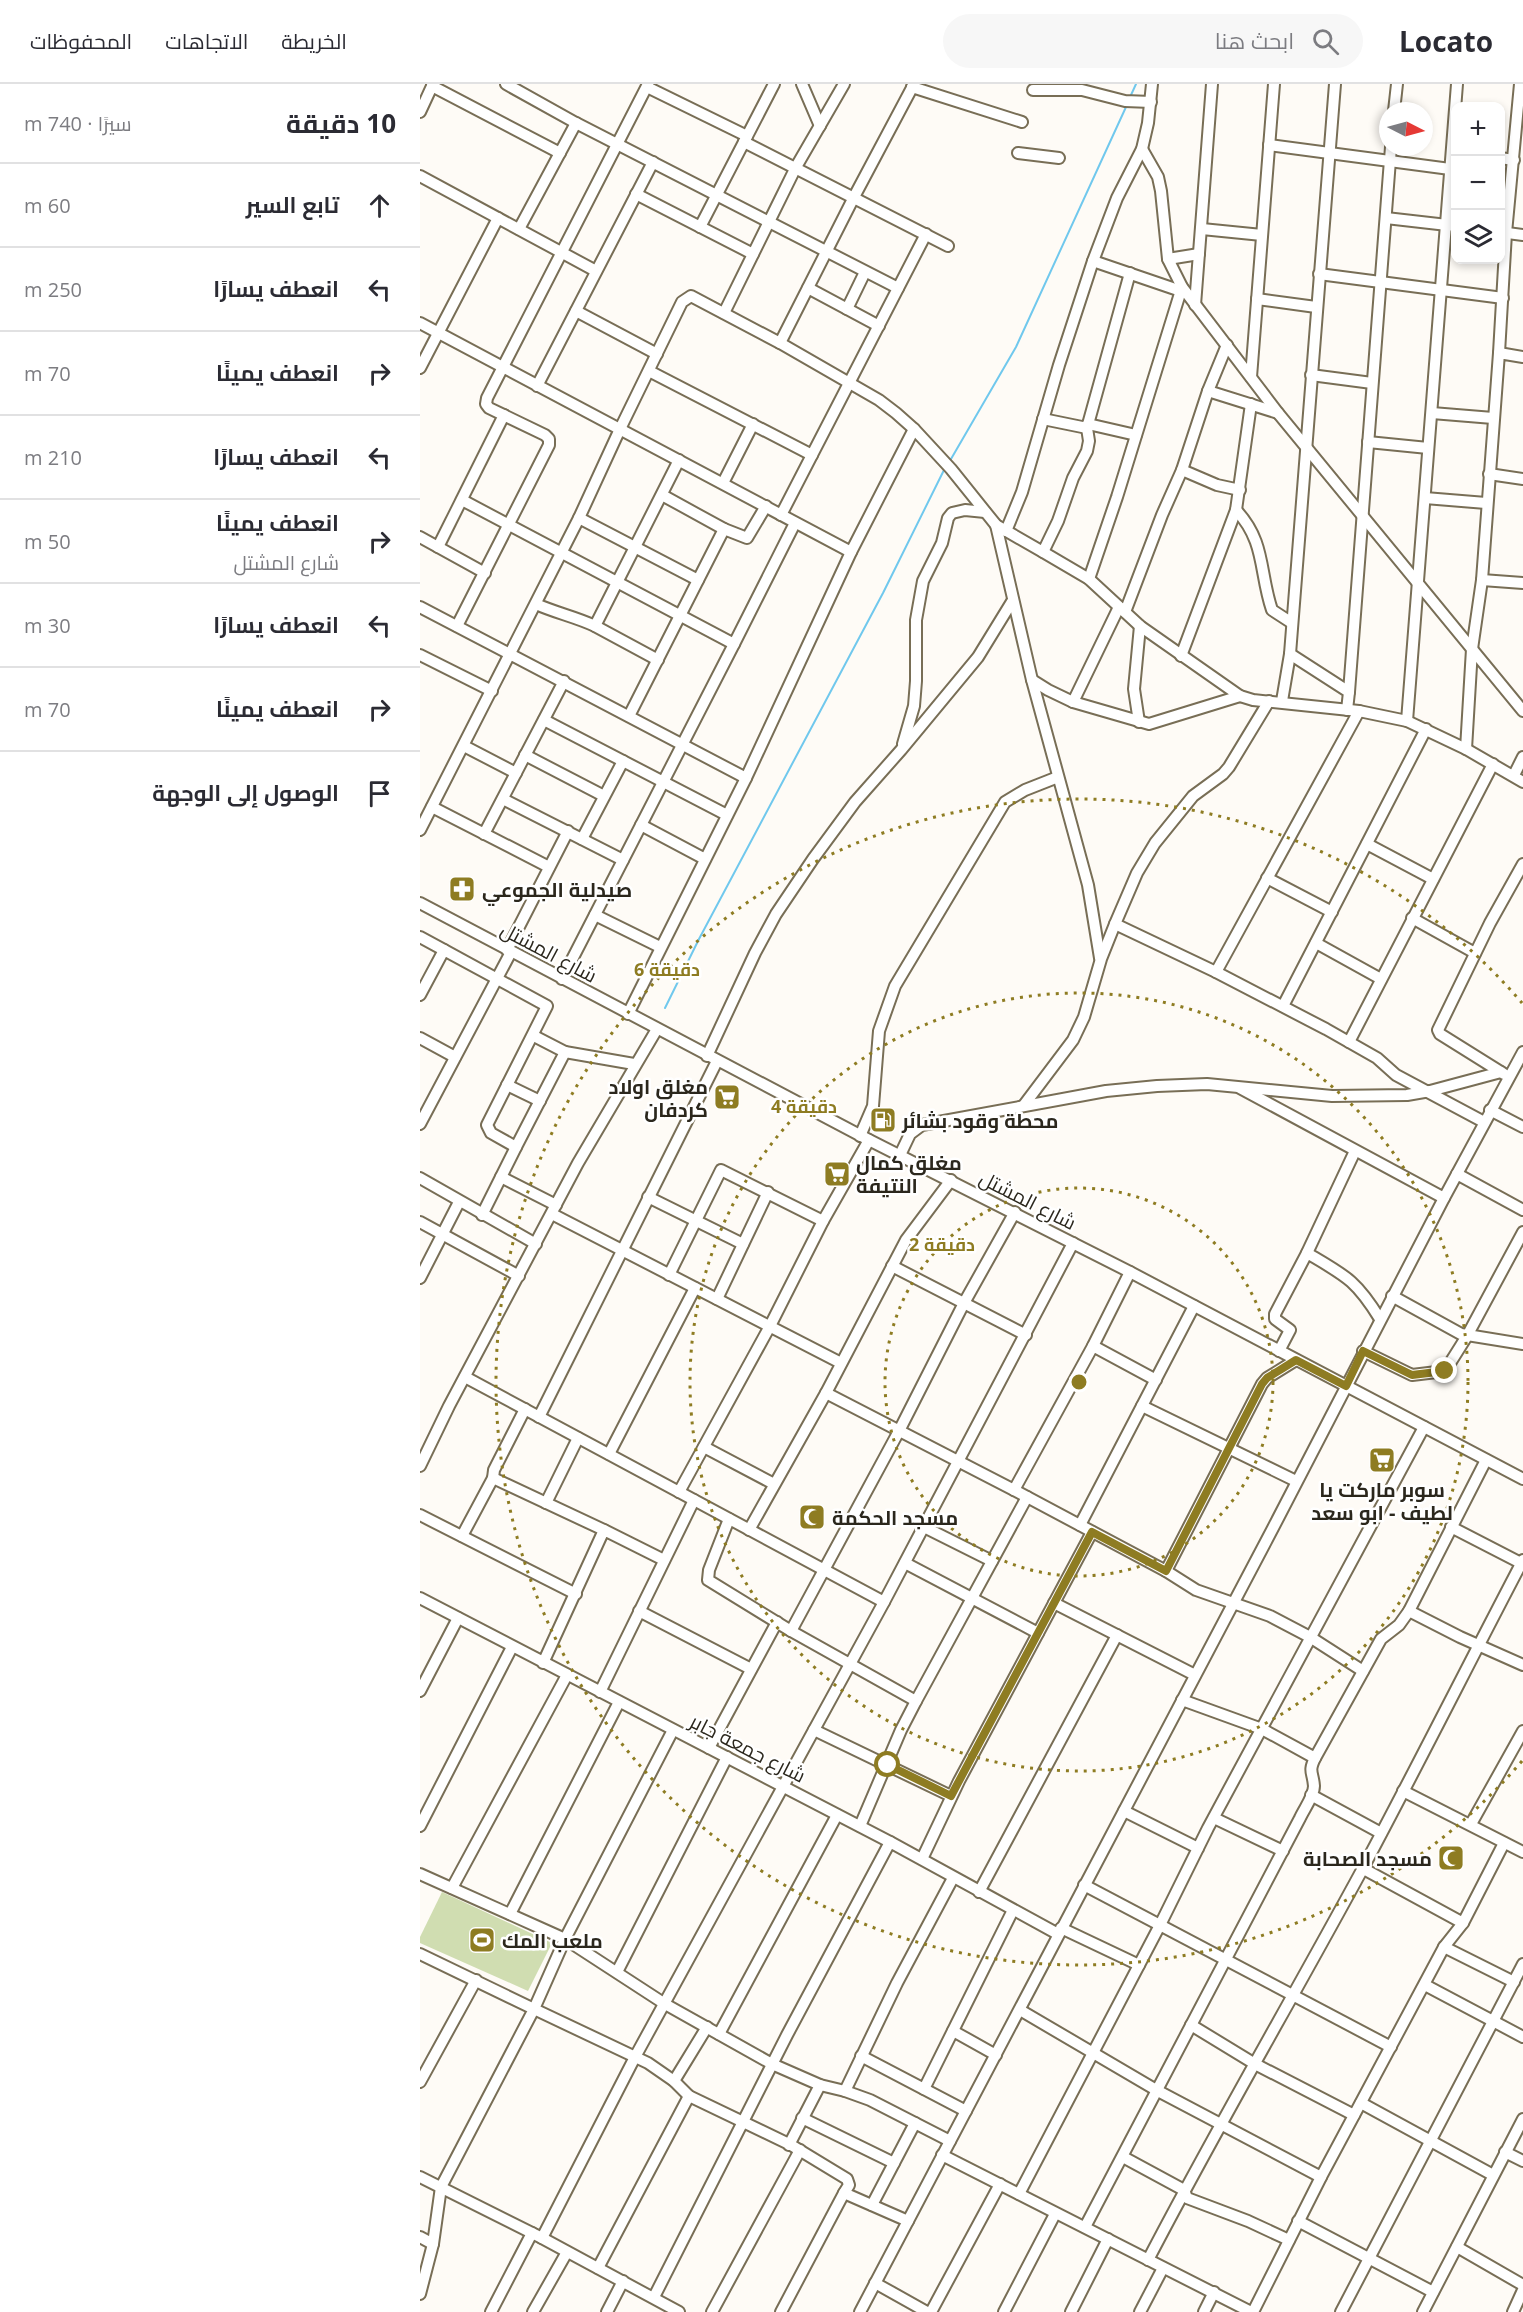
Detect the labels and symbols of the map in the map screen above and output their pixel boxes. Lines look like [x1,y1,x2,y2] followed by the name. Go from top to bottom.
[1379,102,1433,156] north arrow
[447,874,477,904] pharmacy icon: صيدلية الجموعي
[482,876,632,906] place label: صيدلية الجموعي
[496,915,602,990] street label: شارع المشتل
[634,957,700,981] text: 6 دقيقة
[609,1073,708,1123] place label: مغلق اولاد كردفان
[712,1082,742,1112] supermarket icon: مغلق اولاد كردفان
[771,1094,837,1118] text: 4 دقيقة
[868,1105,898,1135] fuel station icon: محطة وقود بشائر
[901,1107,1058,1134] place label: محطة وقود بشائر
[856,1149,962,1199] place label: مغلق كمال النتيفة
[822,1159,852,1189] supermarket icon: مغلق كمال النتيفة
[974,1164,1081,1237] street label: شارع المشتل
[909,1232,975,1256] text: 2 دقيقة
[1431,1357,1457,1383] route end
[1069,1372,1089,1392] centre of rings
[1367,1445,1397,1475] supermarket icon: سوبر ماركت يا لطيف - ابو سعد
[1311,1476,1453,1526] place label: سوبر ماركت يا لطيف - ابو سعد
[797,1502,827,1532] mosque icon: مسجد الحكمة
[832,1504,958,1531] place label: مسجد الحكمة
[684,1707,810,1790] street label: شارع جمعة جابر
[874,1751,900,1777] route start
[1436,1843,1466,1873] mosque icon: مسجد الصحابة
[1303,1845,1432,1872] place label: مسجد الصحابة
[467,1925,497,1955] sports icon: ملعب المك
[502,1927,603,1954] place label: ملعب المك

